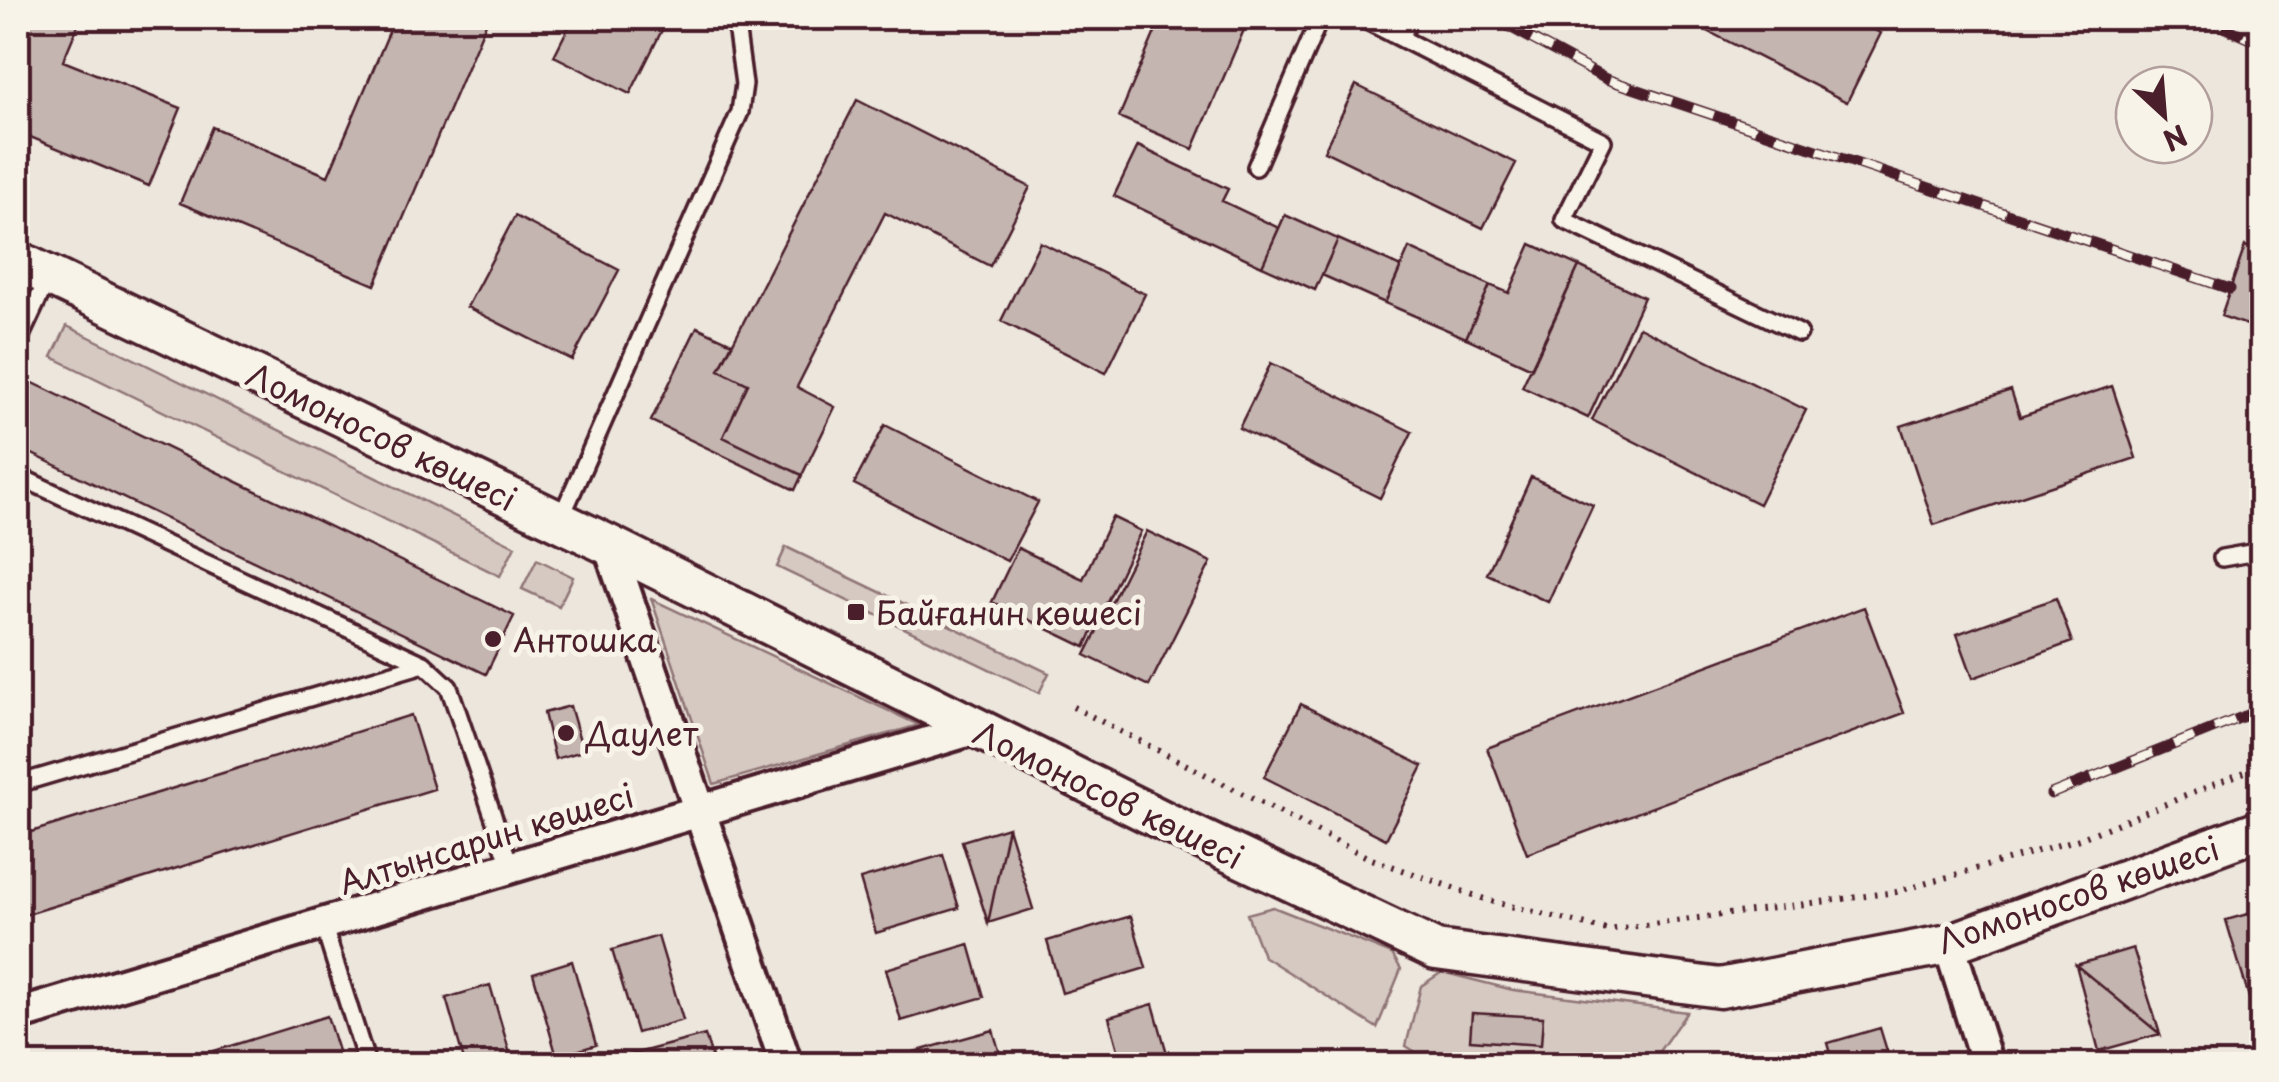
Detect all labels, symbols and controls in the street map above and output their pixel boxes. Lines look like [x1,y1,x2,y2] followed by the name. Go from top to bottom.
[2114,65,2214,165] north arrow
[2156,115,2195,163] text: N
[239,350,525,522] street label: Ломоносов көшесі
[876,588,1142,636] place label: Байғанин көшесі
[845,601,867,623] marker: Байғанин көшесі
[513,615,657,663] place label: Антошка
[482,628,504,650] marker: Антошка
[966,708,1252,880] street label: Ломоносов көшесі
[585,709,699,757] place label: Даулет
[555,722,577,744] marker: Даулет
[333,770,639,906] street label: Алтынсарин көшесі
[1931,823,2225,965] street label: Ломоносов көшесі

